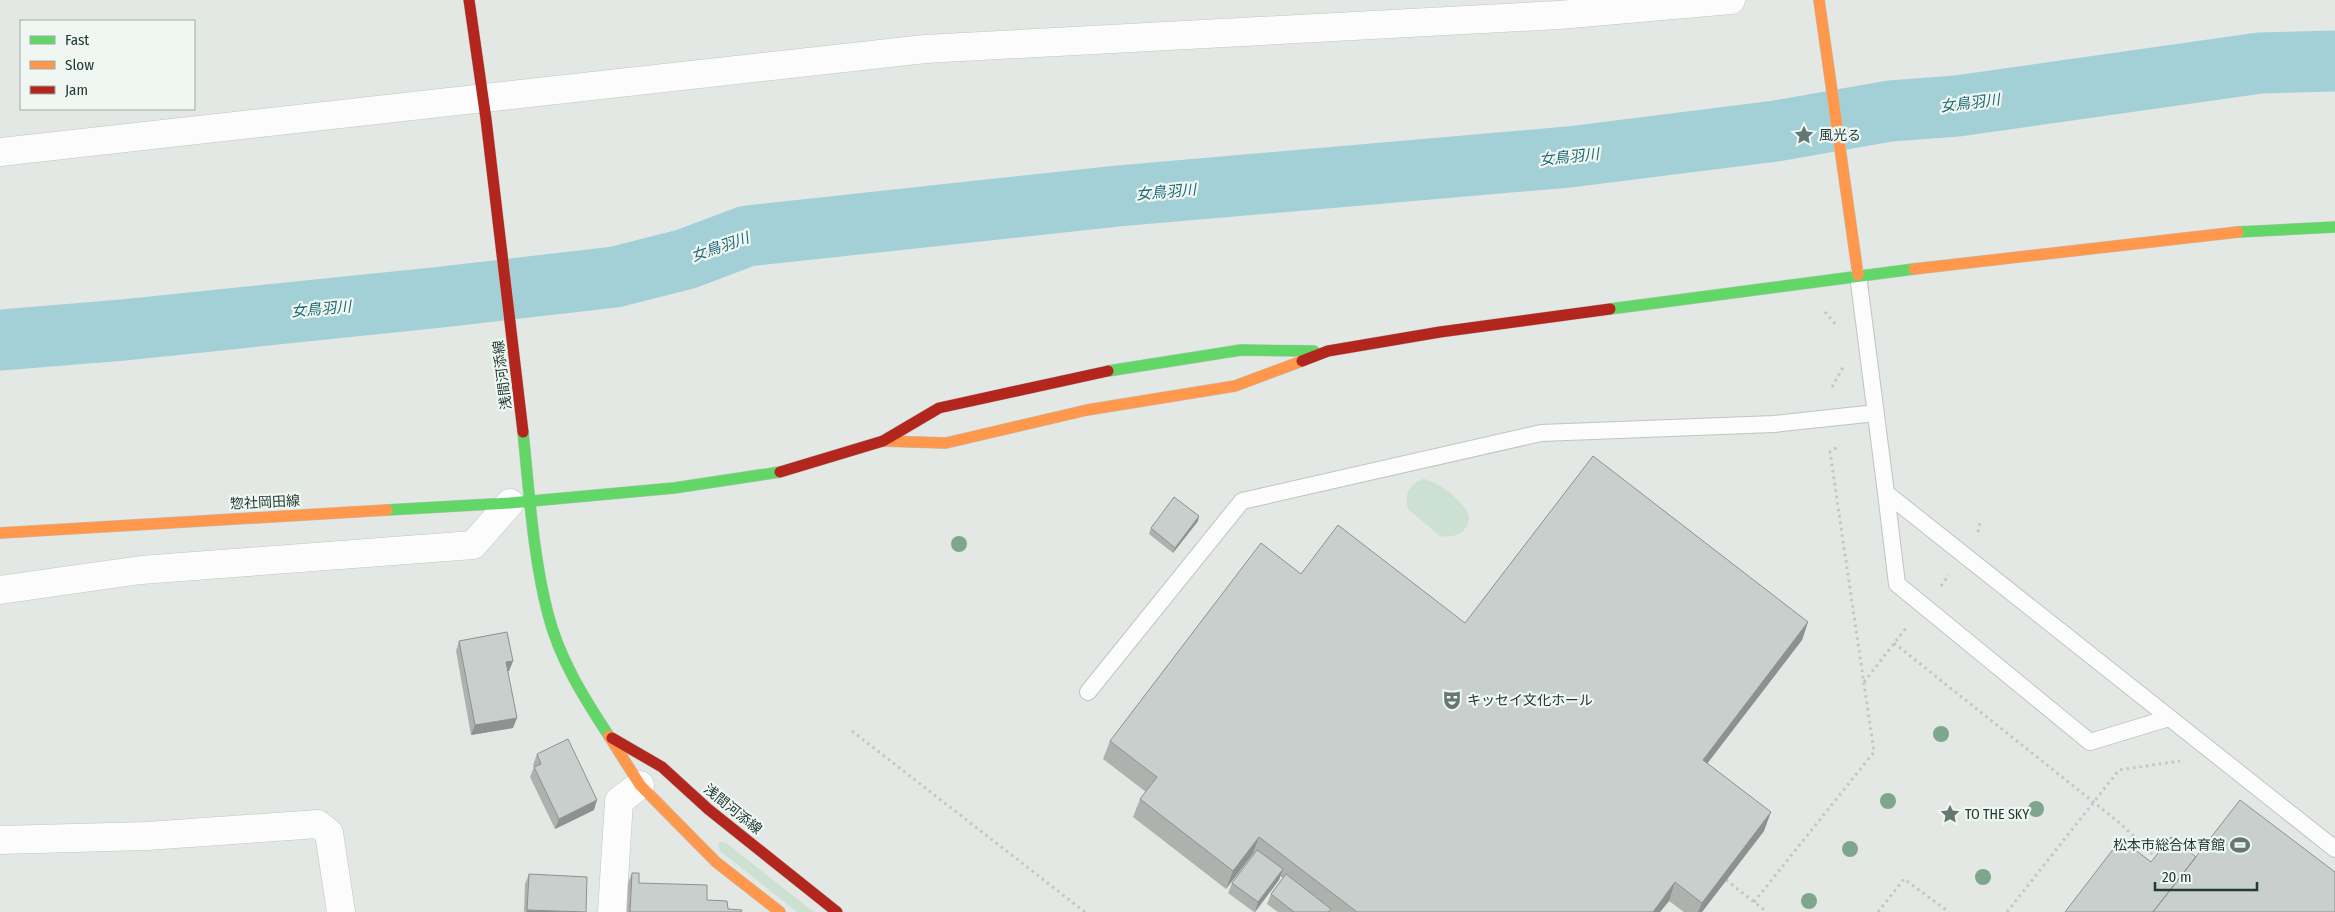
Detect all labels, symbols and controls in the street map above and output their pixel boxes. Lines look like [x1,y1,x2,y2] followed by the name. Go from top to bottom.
[20,20,195,110] legend
[65,31,89,49] text: Fast
[65,56,94,74] text: Slow
[65,81,88,99] text: Jam
[1939,90,2003,116] water label: 女鳥羽川
[1793,124,1815,146] place icon: 風光る
[1819,127,1861,144] place label: 風光る
[1538,145,1602,169] water label: 女鳥羽川
[1135,180,1199,204] water label: 女鳥羽川
[689,228,753,265] water label: 女鳥羽川
[290,297,354,321] water label: 女鳥羽川
[490,339,515,411] street label: 浅間河添線
[230,492,300,513] street label: 惣社岡田線
[1441,689,1463,711] theatre icon: キッセイ文化ホール
[1467,692,1593,709] place label: キッセイ文化ホール
[700,781,765,838] street label: 浅間河添線
[1939,803,1961,825] place icon: TO THE SKY
[1965,806,2029,823] place label: TO THE SKY
[2229,834,2251,856] sports icon: 松本市総合体育館
[2113,837,2225,854] place label: 松本市総合体育館
[2155,860,2258,892] scale bar
[2162,868,2192,886] text: 20 m

